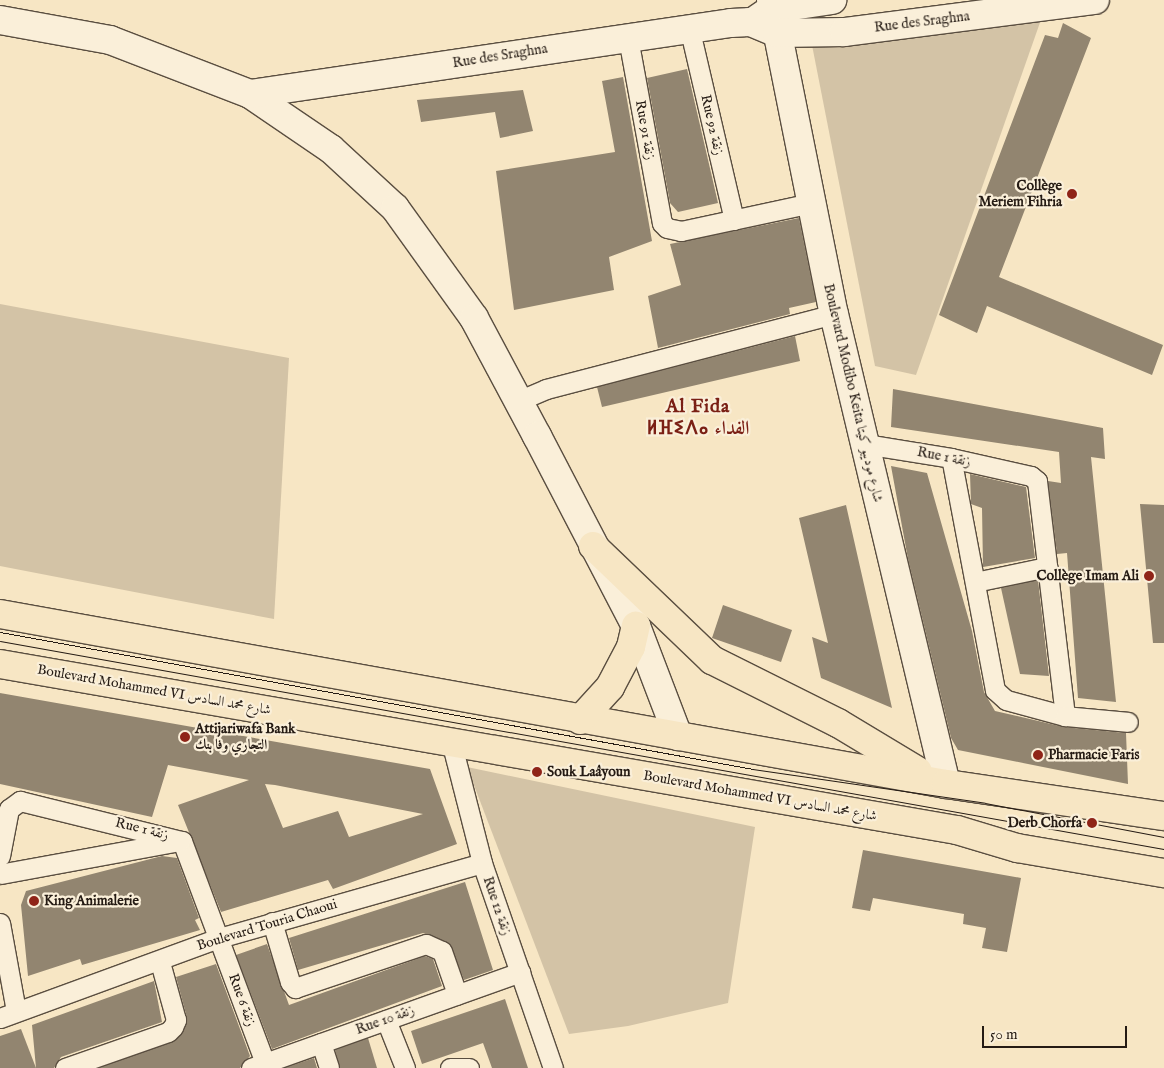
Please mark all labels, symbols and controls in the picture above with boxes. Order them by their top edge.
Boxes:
street label: Rue des Sraghna [873,8,971,36]
street label: Rue des Sraghna [451,40,549,72]
street label: Rue 92 زنقة [697,93,727,157]
street label: Rue 91 زنقة [631,99,659,161]
place label: Collège Meriem Fihria [978,178,1062,210]
marker: Collège Meriem Fihria [1066,188,1078,200]
street label: Boulevard Modibo Keita شارع موديبو كيتا [820,282,886,504]
district label: Al Fida ⵍⴼⵉⴷⴰ الفداء [650,397,746,441]
street label: Rue 1 زنقة [916,444,972,470]
place label: Collège Imam Ali [1037,568,1139,584]
marker: Collège Imam Ali [1143,570,1155,582]
street label: Boulevard Mohammed VI شارع محمد السادس [36,661,272,719]
place label: Attijariwafa Bank التجاري وفا بنك [195,721,296,754]
marker: Attijariwafa Bank التجاري وفا بنك [179,731,191,743]
place label: Pharmacie Faris [1048,747,1139,763]
marker: Pharmacie Faris [1032,749,1044,761]
place label: Souk Laâyoun [547,764,630,780]
marker: Souk Laâyoun [531,766,543,778]
street label: Boulevard Mohammed VI شارع محمد السادس [642,767,878,825]
street label: Rue 1 زنقة [114,814,170,844]
place label: Derb Chorfa [1007,815,1082,831]
marker: Derb Chorfa [1086,817,1098,829]
street label: Rue 12 زنقة [479,874,515,938]
place label: King Animalerie [44,893,139,909]
marker: King Animalerie [28,895,40,907]
street label: Boulevard Touria Chaoui [195,896,339,954]
street label: Rue 6 زنقة [225,971,259,1029]
street label: Rue 10 زنقة [353,1002,417,1038]
scale bar [984,1016,1129,1048]
text: 50 m [990,1025,1018,1044]

